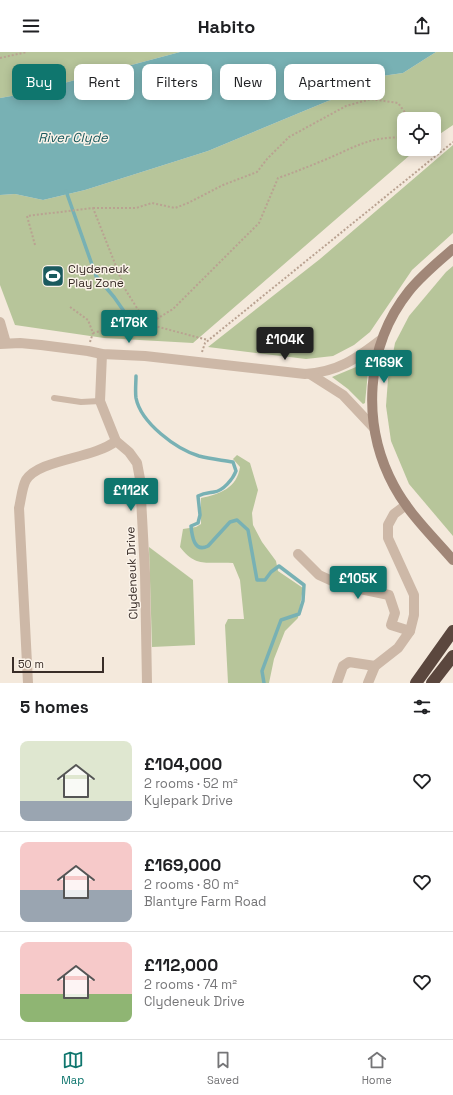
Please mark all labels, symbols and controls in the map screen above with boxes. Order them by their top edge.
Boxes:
icon: menu [20,15,42,37]
text: Habito [198,15,255,38]
icon: share [411,15,433,37]
chip: Buy [12,64,66,100]
chip: Rent [74,64,134,100]
chip: Filters [142,64,212,100]
chip: New [220,64,276,100]
chip: Apartment [284,64,385,100]
map controls [397,112,441,156]
button: locate [397,112,441,156]
water label: River Clyde [38,129,109,146]
place label: Clydeneuk Play Zone [68,261,130,291]
sports icon: Clydeneuk Play Zone [40,263,66,289]
pin: £176K [101,310,157,344]
text: £176K [110,314,148,331]
pin: £104K [257,327,313,361]
text: £104K [265,331,305,348]
pin: £169K [356,350,412,384]
text: £169K [365,354,403,371]
pin: £112K [103,478,159,512]
text: £112K [113,482,149,499]
street label: Clydeneuk Drive [122,526,142,620]
pin: £105K [330,566,386,600]
text: £105K [339,570,377,587]
scale bar [12,655,104,674]
text: 50 m [18,657,44,671]
text: 5 homes [20,696,89,718]
icon: filters [411,696,433,718]
text: £104,000 [144,753,222,775]
icon: home [52,757,100,805]
icon: heart [411,770,433,792]
text: 2 rooms · 52 m² [144,775,238,792]
text: Kylepark Drive [144,792,233,809]
text: £169,000 [144,854,221,876]
icon: home [52,858,100,906]
icon: heart [411,871,433,893]
text: 2 rooms · 80 m² [144,876,239,893]
text: Blantyre Farm Road [144,893,266,910]
text: £112,000 [144,954,218,976]
icon: home [52,958,100,1006]
icon: heart [411,971,433,993]
text: 2 rooms · 74 m² [144,976,237,993]
text: Clydeneuk Drive [144,993,245,1010]
tab: Map [61,1049,84,1087]
tab: Saved [207,1049,239,1087]
tab: Home [362,1049,392,1087]

